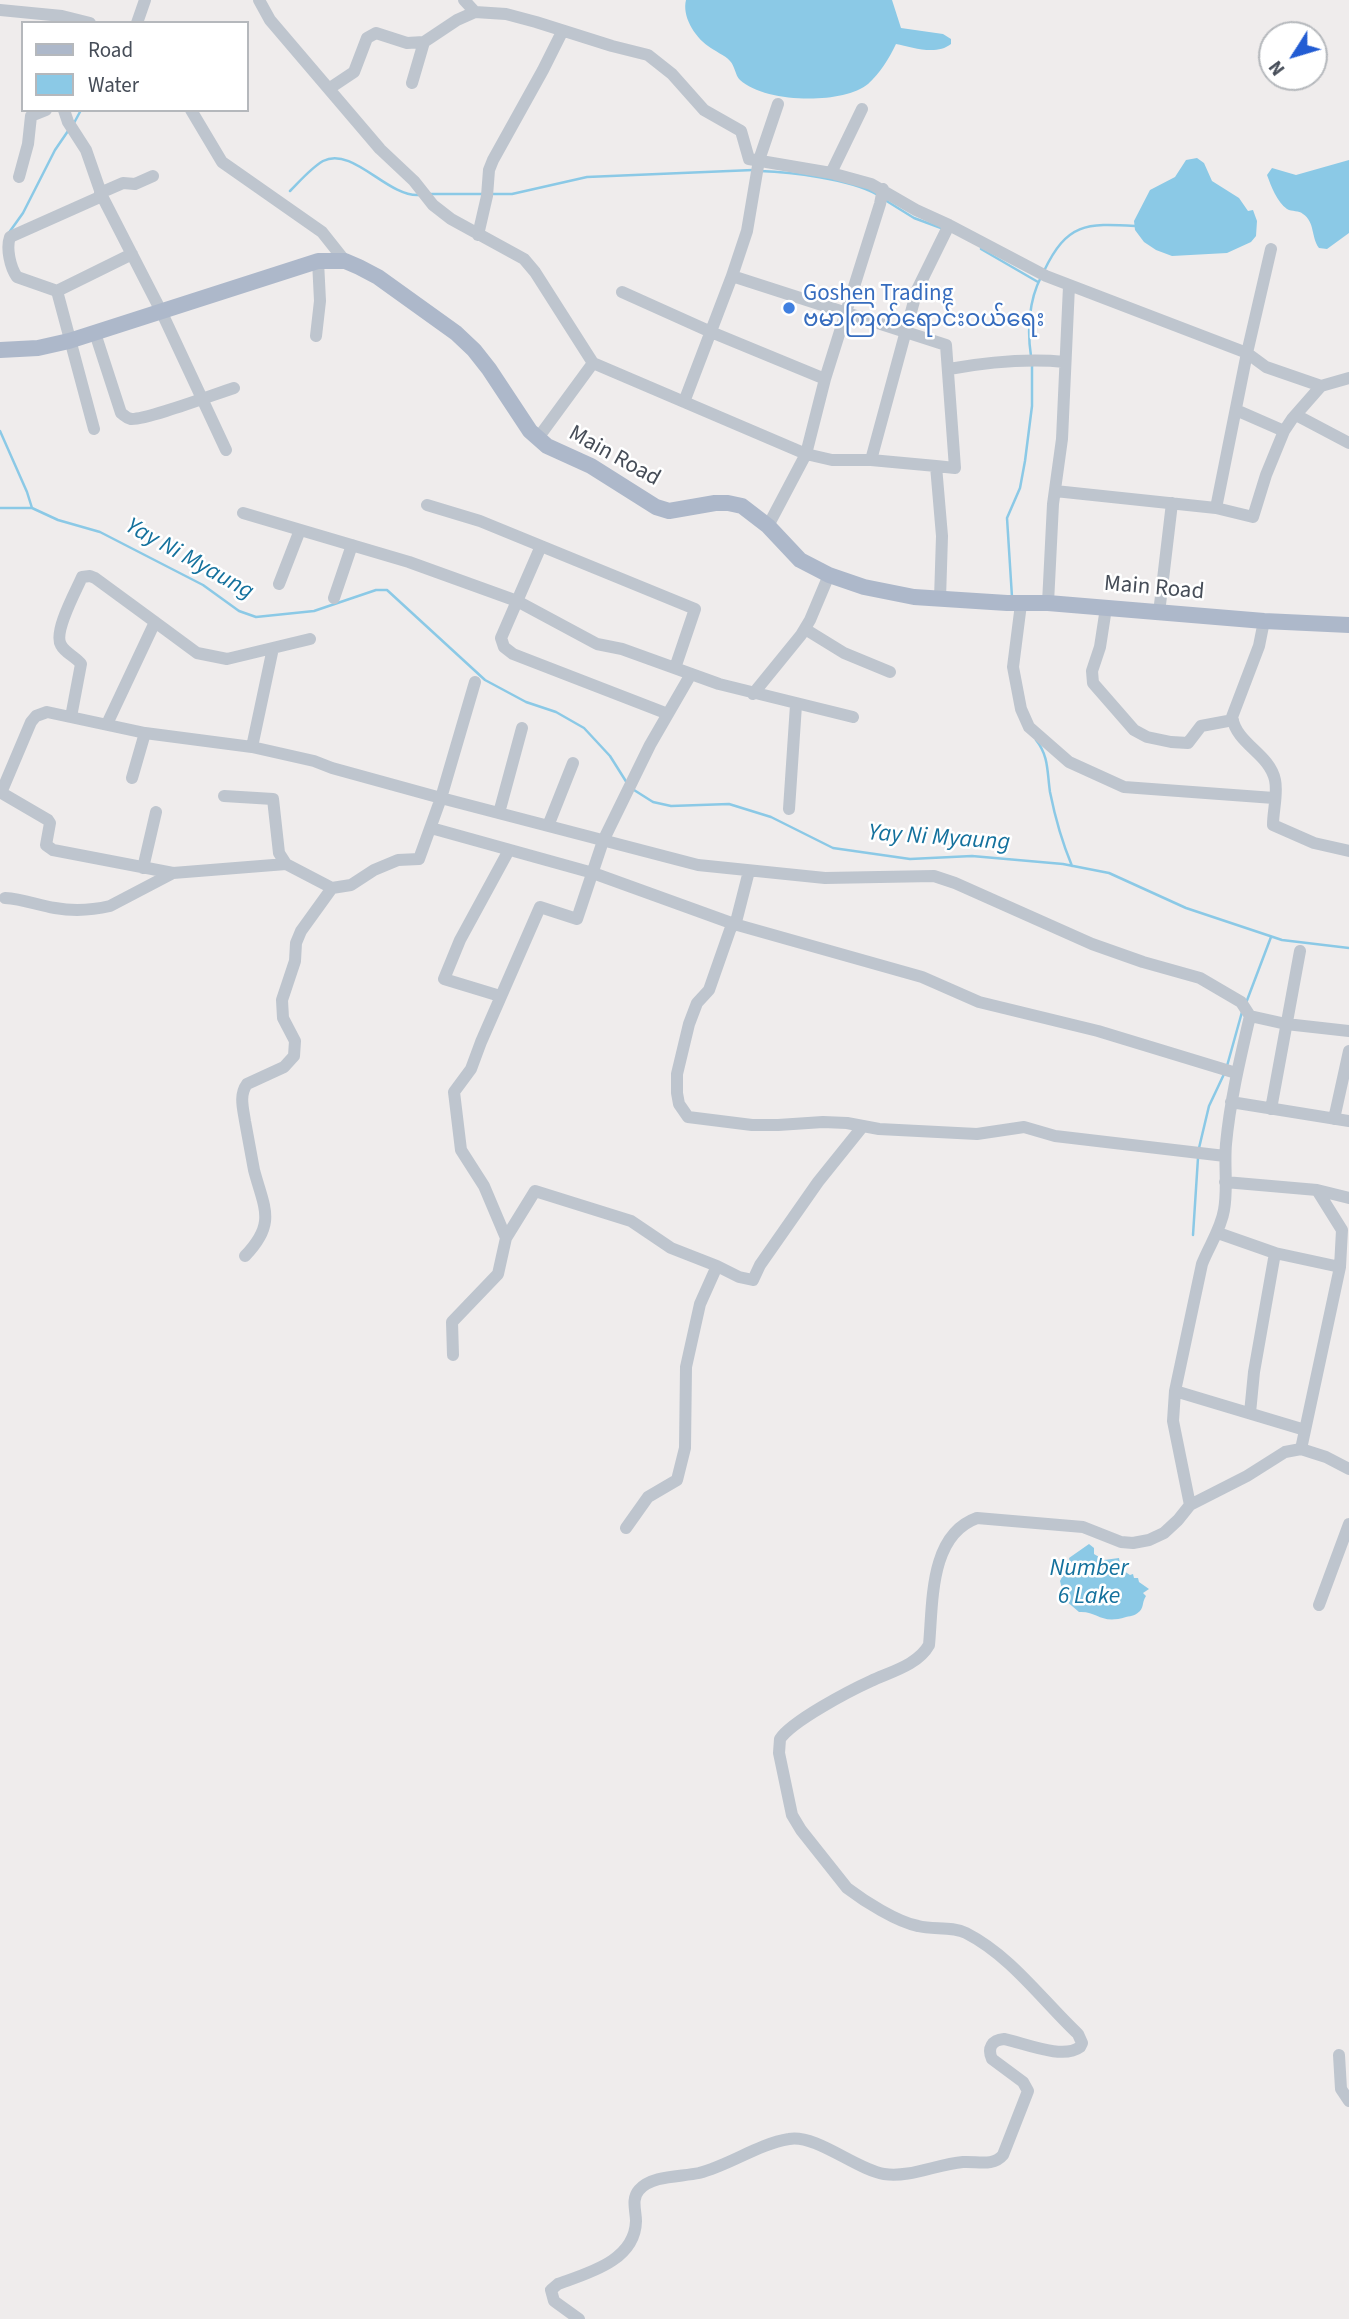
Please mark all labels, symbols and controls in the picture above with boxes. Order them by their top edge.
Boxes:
legend [21,21,248,112]
north arrow [1258,21,1328,91]
text: Road [88,35,133,65]
text: N [1263,55,1292,81]
text: Water [88,70,139,100]
place label: Goshen Trading ဗမာကြက်ရောင်းဝယ်ရေး [803,281,1044,335]
marker: Goshen Trading ဗမာကြက်ရောင်းဝယ်ရေး [781,300,797,316]
street label: Main Road [563,421,665,493]
water label: Yay Ni Myaung [120,513,258,607]
street label: Main Road [1103,571,1205,607]
water label: Yay Ni Myaung [867,820,1011,858]
water label: Number 6 Lake [1049,1556,1129,1612]

